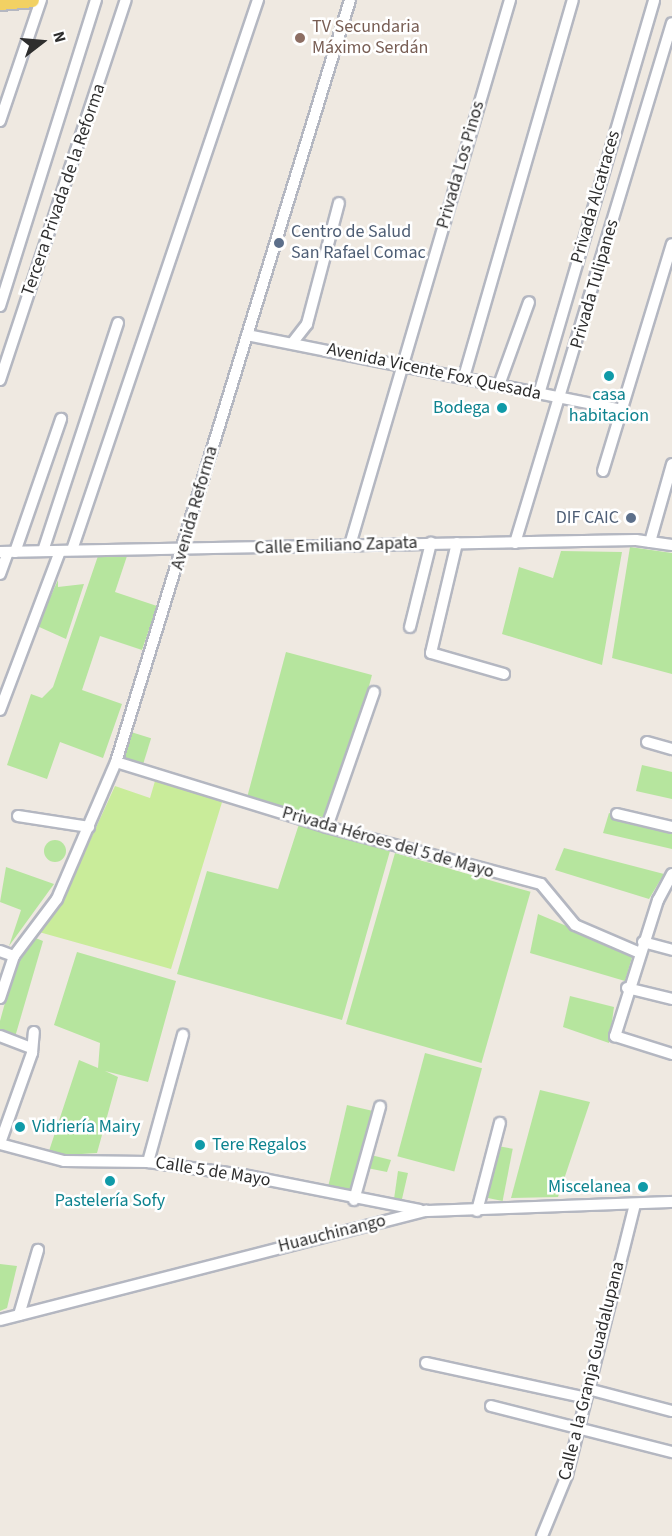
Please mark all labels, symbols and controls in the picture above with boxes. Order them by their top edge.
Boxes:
north arrow [12,12,72,72]
place label: TV Secundaria Máximo Serdán [312,17,428,60]
text: N [47,29,71,45]
marker: TV Secundaria Máximo Serdán [293,31,307,45]
street label: Tercera Privada de la Reforma [17,81,111,299]
street label: Privada Los Pinos [432,99,490,231]
street label: Privada Alcatraces [567,128,625,266]
street label: Privada Tulipanes [566,217,624,351]
place label: Centro de Salud San Rafael Comac [291,222,426,264]
marker: Centro de Salud San Rafael Comac [272,236,286,250]
street label: Avenida Vicente Fox Quesada [325,339,543,405]
marker: casa habitacion [602,369,616,383]
place label: casa habitacion [569,385,649,428]
place label: Bodega [433,397,490,419]
marker: Bodega [495,401,509,415]
street label: Avenida Reforma [167,444,223,572]
place label: DIF CAIC [556,507,619,529]
marker: DIF CAIC [624,511,638,525]
street label: Calle Emiliano Zapata [254,532,418,560]
street label: Privada Héroes del 5 de Mayo [279,802,497,884]
place label: Vidriería Mairy [32,1116,140,1138]
marker: Vidriería Mairy [13,1120,27,1134]
place label: Tere Regalos [212,1134,306,1156]
marker: Tere Regalos [193,1138,207,1152]
street label: Calle 5 de Mayo [154,1152,272,1192]
marker: Pastelería Sofy [103,1174,117,1188]
place label: Miscelanea [548,1176,631,1198]
marker: Miscelanea [636,1180,650,1194]
place label: Pastelería Sofy [55,1190,165,1212]
street label: Huauchinango [276,1210,388,1258]
street label: Calle a la Granja Guadalupana [554,1259,630,1483]

